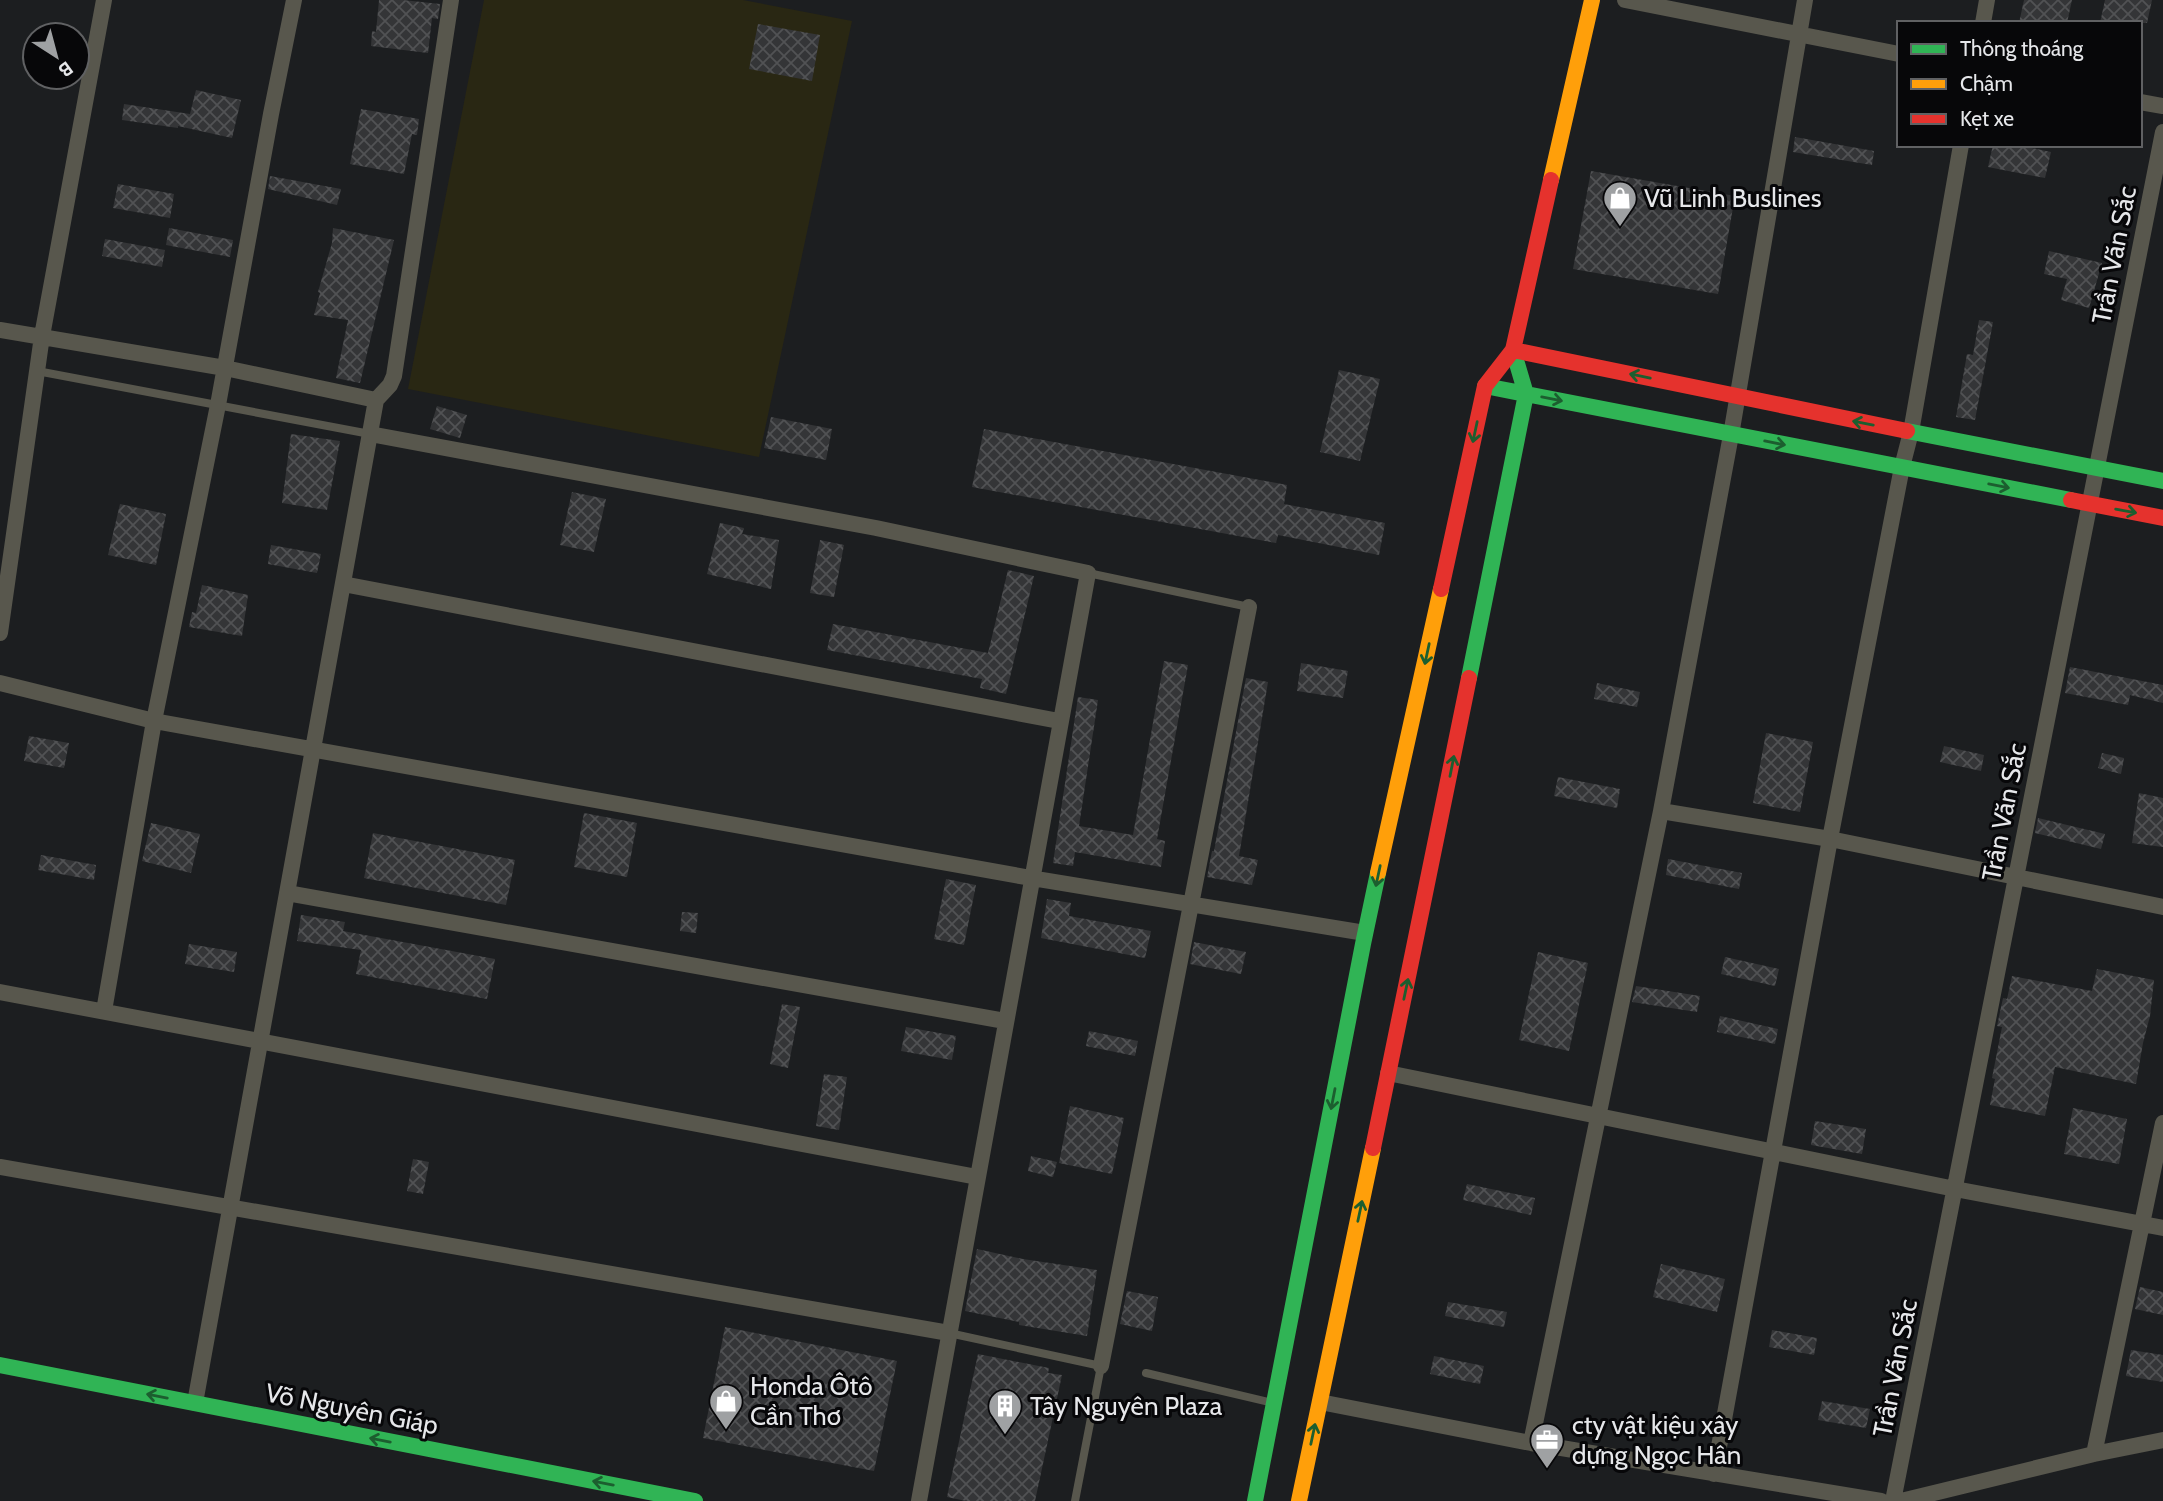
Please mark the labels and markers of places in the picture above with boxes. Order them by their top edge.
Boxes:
shop icon: Vũ Linh Buslines [1601,179,1639,228]
place label: Vũ Linh Buslines [1644,182,1822,214]
place label: Honda Ôtô Cần Thơ [750,1370,873,1432]
shop icon: Honda Ôtô Cần Thơ [707,1382,745,1431]
building icon: Tây Nguyên Plaza [986,1387,1024,1436]
place label: Tây Nguyên Plaza [1030,1390,1223,1422]
place label: cty vật kiệu xây dựng Ngọc Hân [1572,1409,1741,1471]
office icon: cty vật kiệu xây dựng Ngọc Hân [1528,1421,1566,1470]

